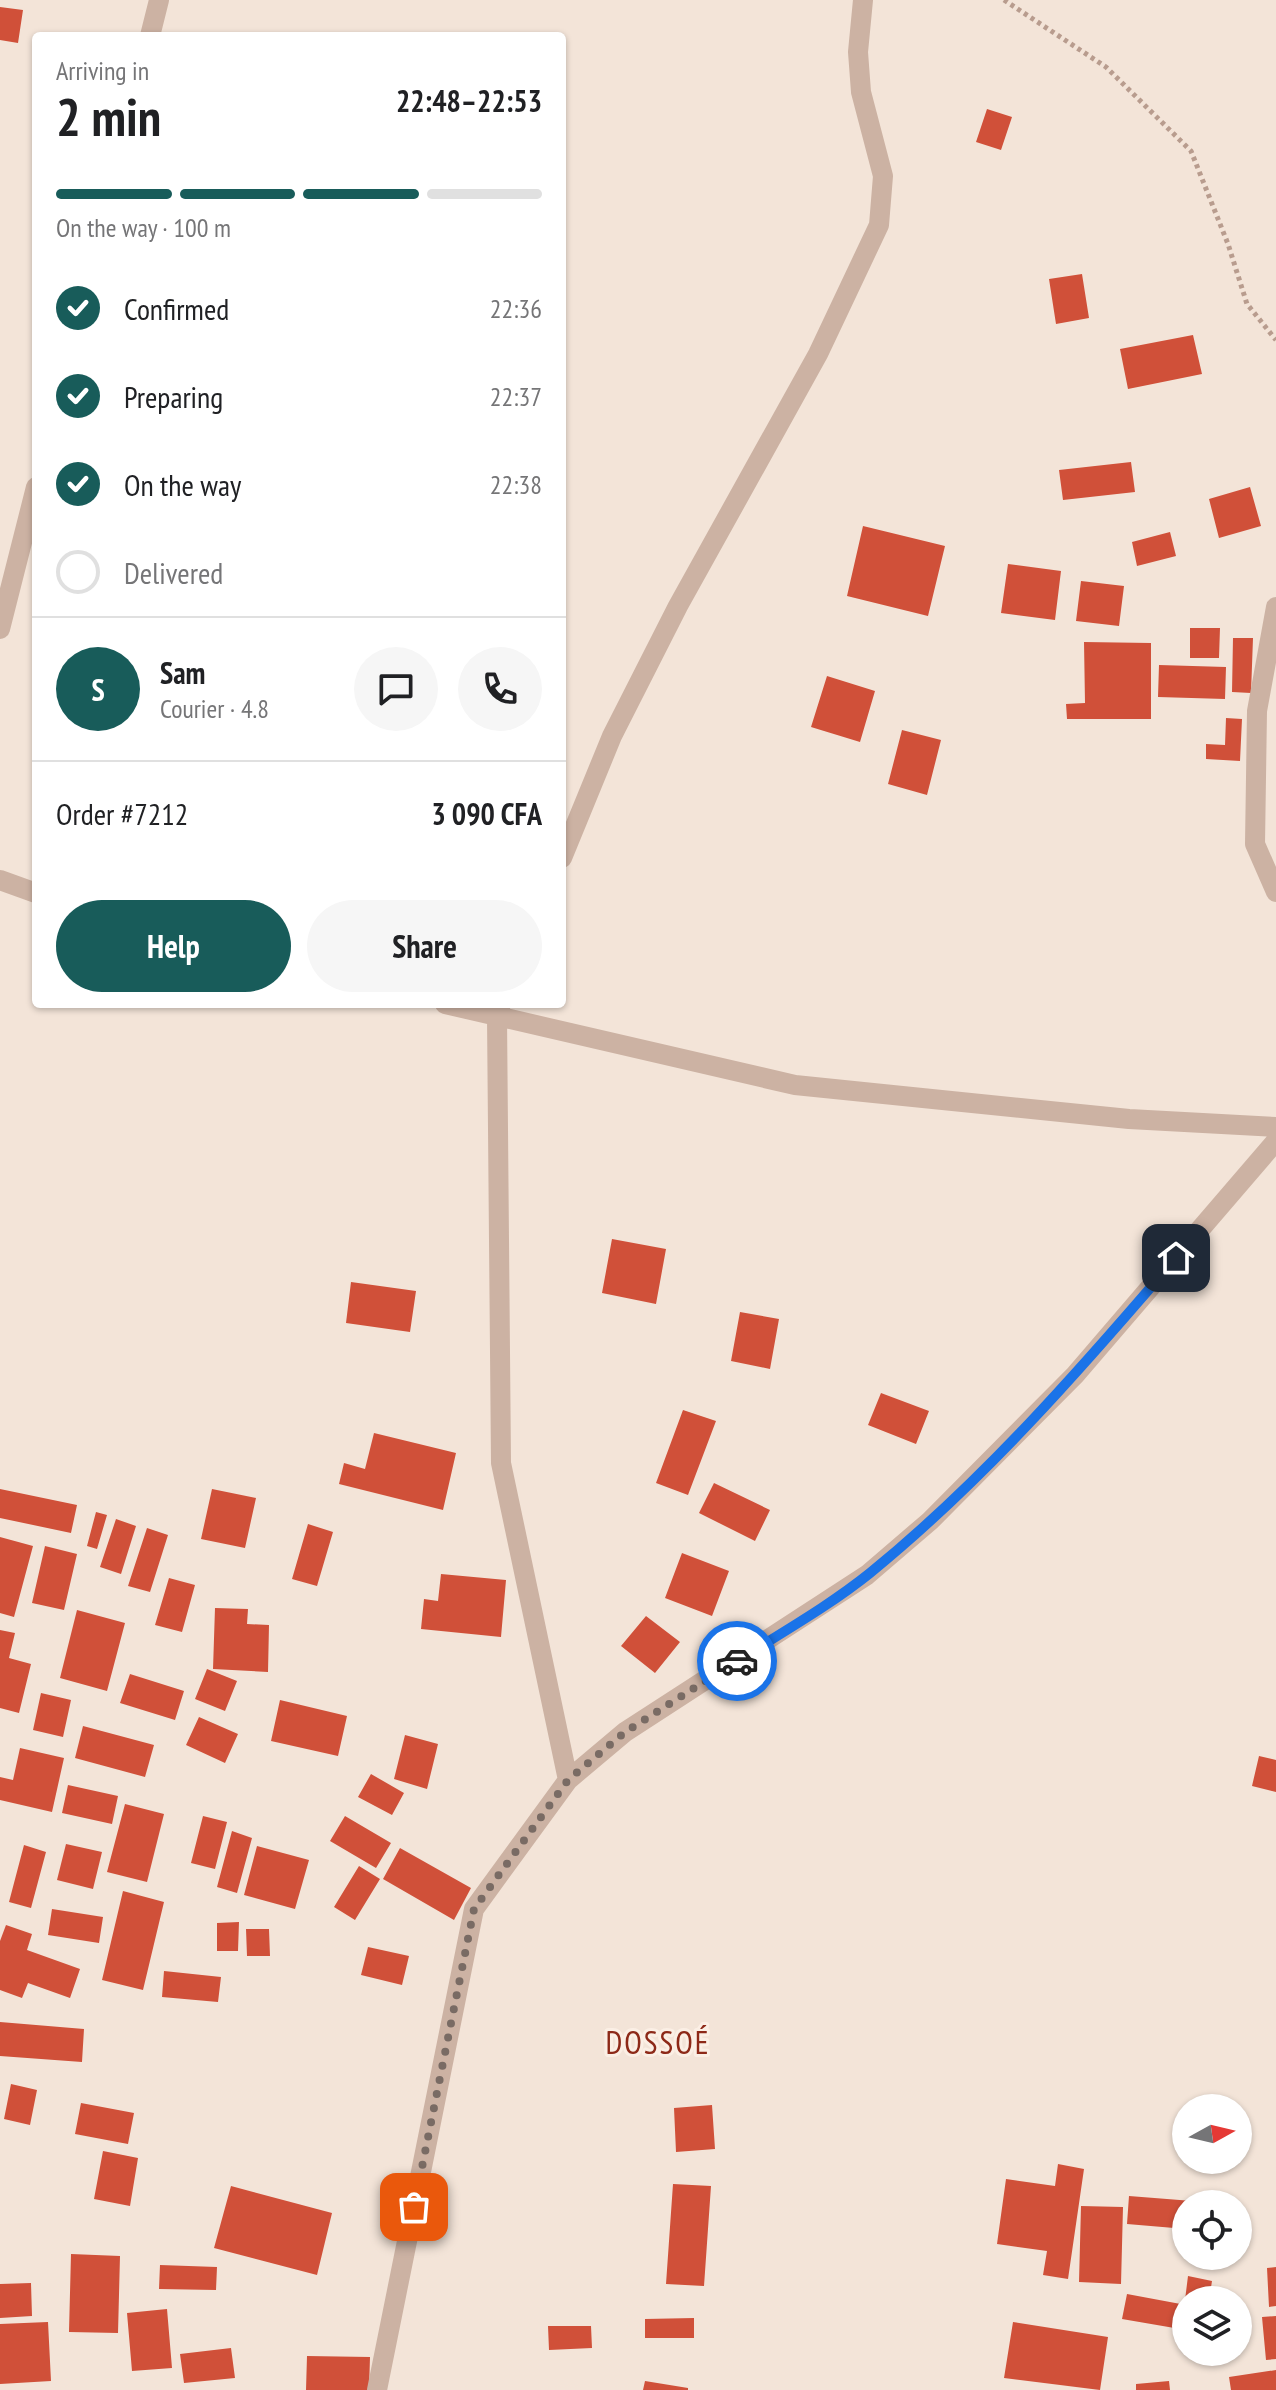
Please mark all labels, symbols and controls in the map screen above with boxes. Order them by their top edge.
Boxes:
text: Arriving in [56,54,149,87]
text: 22:48–22:53 [396,81,542,120]
text: 2 min [56,83,161,150]
text: On the way · 100 m [56,211,231,244]
icon: check [56,286,100,330]
text: Confirmed [124,289,229,328]
text: 22:36 [490,292,542,325]
icon: check [56,374,100,418]
text: Preparing [124,377,223,416]
text: 22:37 [490,380,542,413]
icon: check [56,462,100,506]
text: On the way [124,465,241,504]
text: 22:38 [490,468,542,501]
text: Delivered [124,553,223,592]
button: chat [354,647,438,731]
button: phone [458,647,542,731]
text: Sam [160,653,205,692]
text: S [91,670,105,709]
text: Courier · 4.8 [160,692,269,725]
text: Order #7212 [56,794,188,833]
text: 3 090 CFA [431,794,542,833]
button: Help [56,900,291,992]
button: Share [307,900,542,992]
pin [1142,1224,1210,1292]
icon: home [1154,1236,1198,1280]
courier [697,1621,777,1701]
icon: car [715,1639,759,1683]
district label: DOSSOÉ [605,2021,711,2063]
north arrow [1172,2094,1252,2174]
map controls [1172,2094,1252,2366]
pin [380,2173,448,2241]
icon: bag [392,2185,436,2229]
button: locate [1172,2190,1252,2270]
button: layers [1172,2286,1252,2366]

